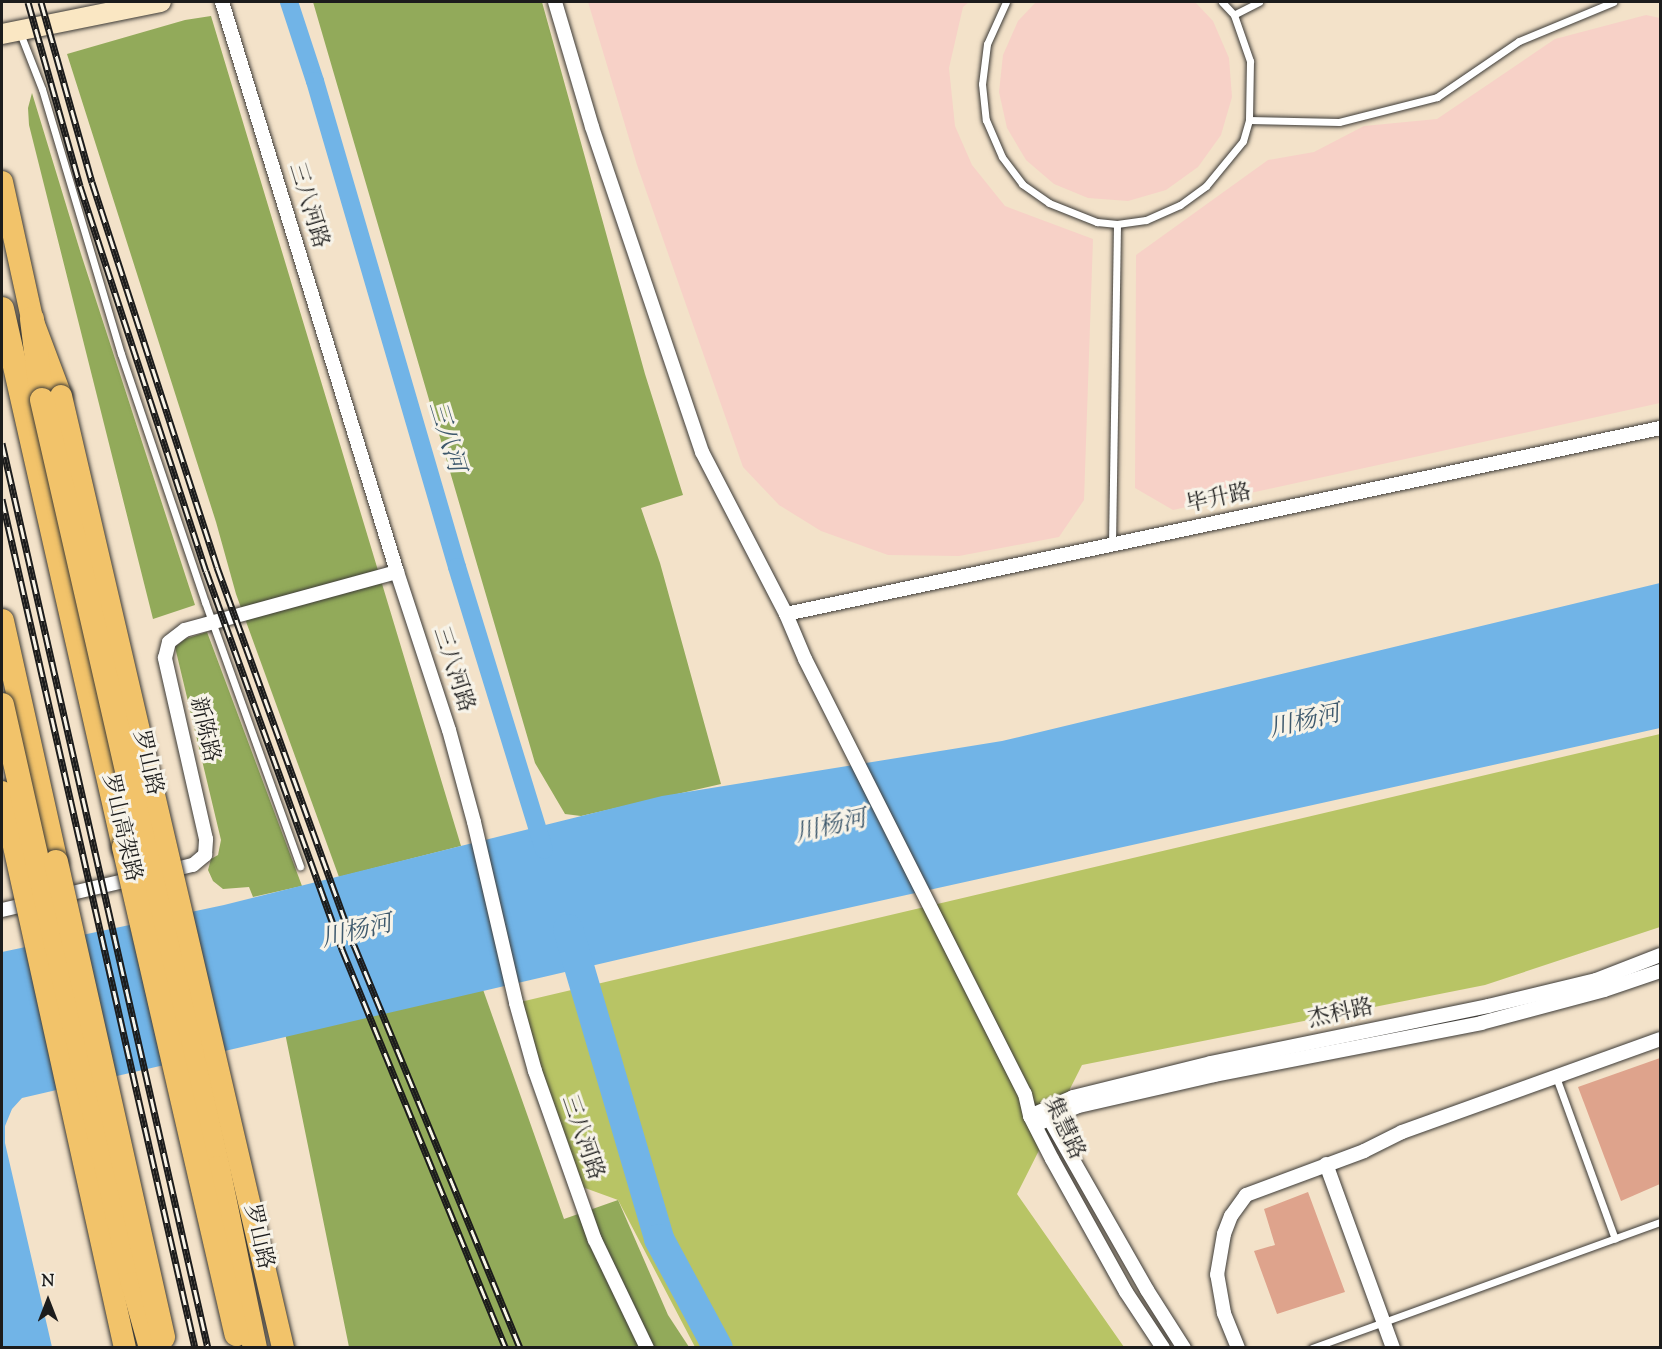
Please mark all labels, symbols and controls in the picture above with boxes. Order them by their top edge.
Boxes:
street label: 三八河路 [282,160,332,252]
water label: 三八河 [421,398,469,476]
street label: 毕升路 [1184,480,1254,520]
street label: 三八河路 [426,624,478,716]
street label: 新陈路 [183,695,223,765]
water label: 川杨河 [1267,701,1343,745]
street label: 罗山路 [126,728,166,798]
street label: 罗山高架路 [95,771,145,885]
water label: 川杨河 [793,806,869,850]
water label: 川杨河 [319,911,395,955]
street label: 杰科路 [1306,995,1376,1035]
street label: 三八河路 [554,1092,608,1184]
street label: 集慧路 [1037,1094,1089,1164]
street label: 罗山路 [237,1202,277,1272]
north arrow [18,1271,78,1331]
text: N [42,1271,54,1294]

